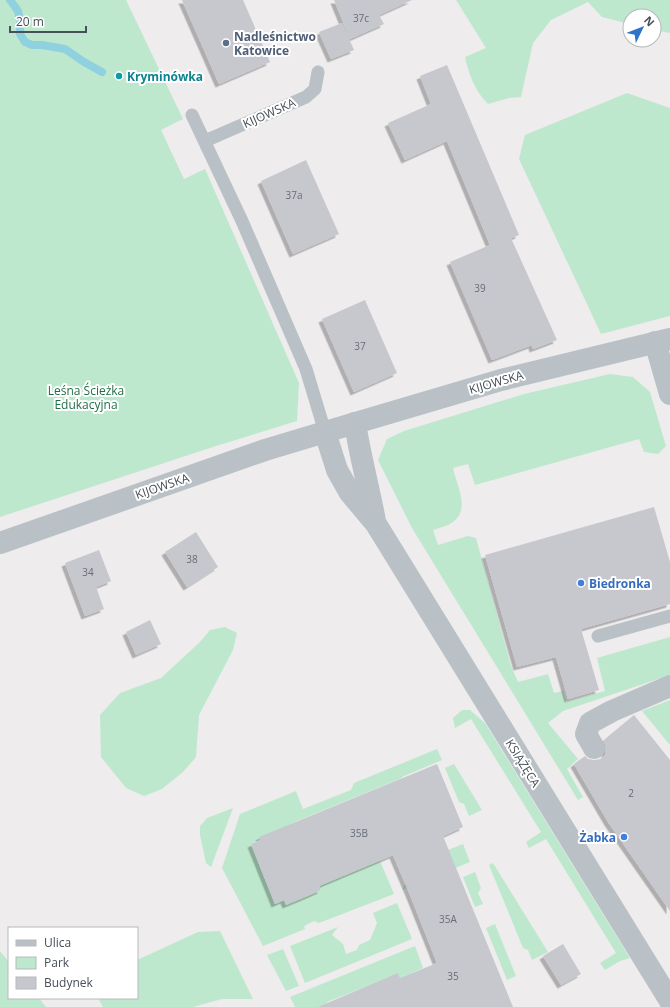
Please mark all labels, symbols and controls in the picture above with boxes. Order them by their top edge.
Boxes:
scale bar [10,8,86,34]
north arrow [622,8,662,48]
house number: 37c [353,11,369,25]
text: N [641,12,658,29]
text: 20 m [16,13,44,30]
place label: Nadleśnictwo Katowice [234,28,316,59]
marker: Nadleśnictwo Katowice [221,38,231,48]
place label: Kryminówka [127,68,203,85]
marker: Kryminówka [114,71,124,81]
street label: KIJOWSKA [240,94,298,132]
house number: 37a [286,188,303,202]
house number: 39 [474,281,486,295]
house number: 37 [354,339,366,353]
street label: KIJOWSKA [467,366,526,398]
park label: Leśna Ścieżka Edukacyjna [48,382,124,413]
street label: KIJOWSKA [133,469,192,503]
house number: 38 [186,552,198,566]
house number: 34 [82,565,94,579]
place label: Biedronka [589,575,651,592]
marker: Biedronka [576,578,586,588]
street label: KSIĄŻĘCA [502,736,545,791]
house number: 2 [628,786,634,800]
house number: 35B [350,826,368,840]
place label: Żabka [580,829,616,846]
marker: Żabka [619,832,629,842]
house number: 35A [439,912,458,926]
legend [8,927,138,999]
text: Ulica [44,934,71,951]
text: Park [44,954,70,971]
house number: 35 [447,969,459,983]
text: Budynek [44,974,94,991]

